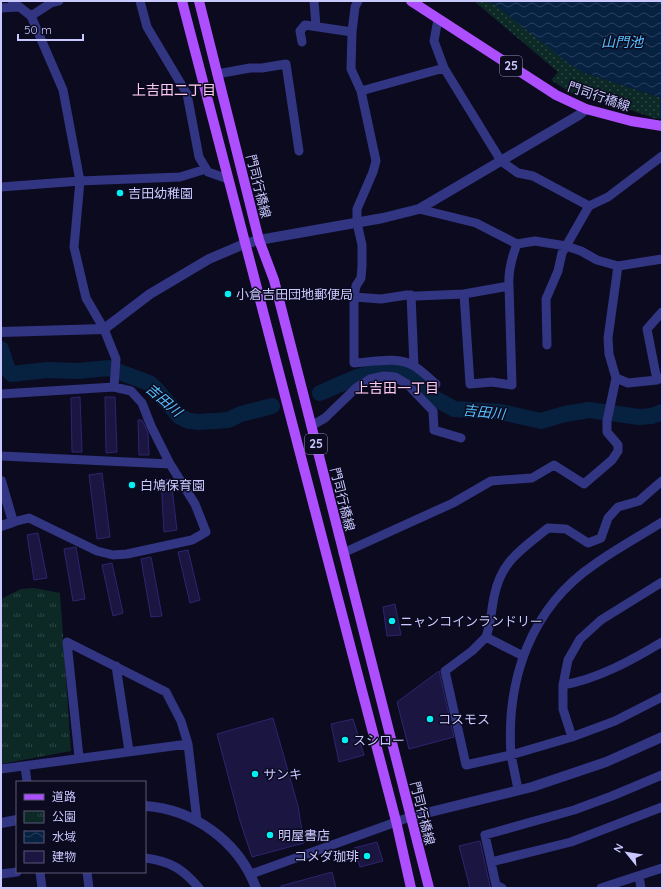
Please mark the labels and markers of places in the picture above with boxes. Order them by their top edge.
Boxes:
place label: 吉田幼稚園 [128,185,193,201]
marker: 吉田幼稚園 [115,188,125,198]
place label: 小倉吉田団地郵便局 [236,286,353,302]
marker: 小倉吉田団地郵便局 [223,289,233,299]
place label: 白鳩保育園 [140,477,205,493]
marker: 白鳩保育園 [127,480,137,490]
place label: ニャンコインランドリー [400,613,543,629]
marker: ニャンコインランドリー [387,616,397,626]
place label: コスモス [438,711,490,727]
marker: コスモス [425,714,435,724]
place label: スシロー [353,732,405,748]
marker: スシロー [340,735,350,745]
place label: サンキ [263,766,302,782]
marker: サンキ [250,769,260,779]
place label: 明屋書店 [278,827,330,843]
marker: 明屋書店 [265,830,275,840]
place label: コメダ珈琲 [294,848,359,864]
marker: コメダ珈琲 [362,851,372,861]

